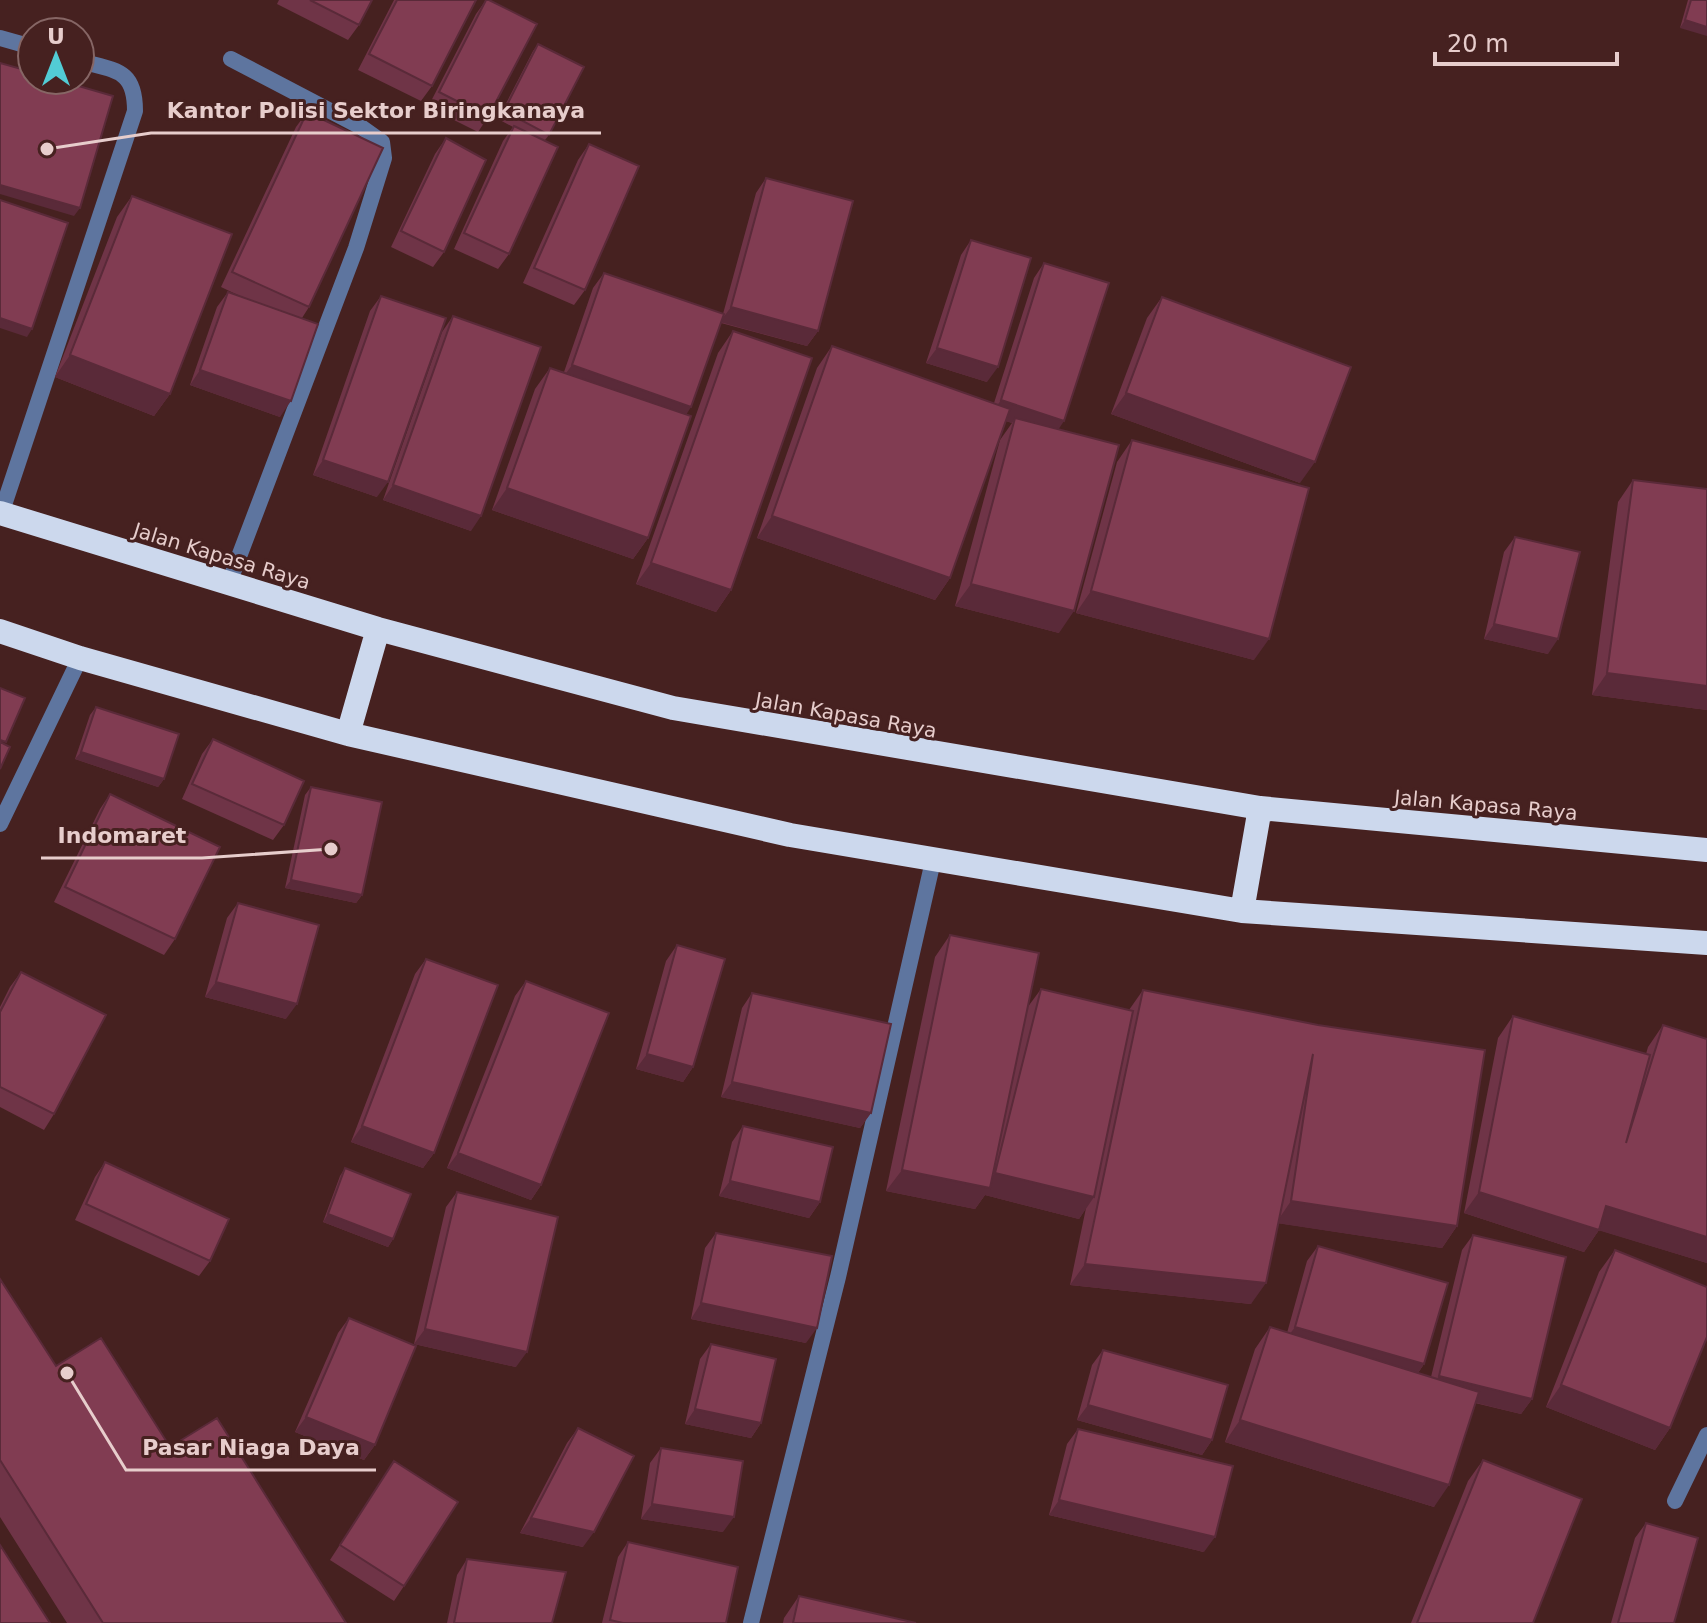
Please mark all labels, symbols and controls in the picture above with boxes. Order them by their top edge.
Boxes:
north arrow [16,16,96,96]
scale bar [1435,16,1617,66]
text: U [47,24,65,49]
text: 20 m [1447,30,1509,58]
callout: Kantor Polisi Sektor Biringkanaya [151,87,601,133]
text: Kantor Polisi Sektor Biringkanaya [167,98,585,123]
street label: Jalan Kapasa Raya [129,517,313,594]
street label: Jalan Kapasa Raya [751,687,939,743]
street label: Jalan Kapasa Raya [1391,785,1579,825]
callout: Indomaret [41,812,202,858]
text: Indomaret [58,823,187,848]
callout: Pasar Niaga Daya [126,1424,376,1470]
text: Pasar Niaga Daya [142,1435,360,1460]

